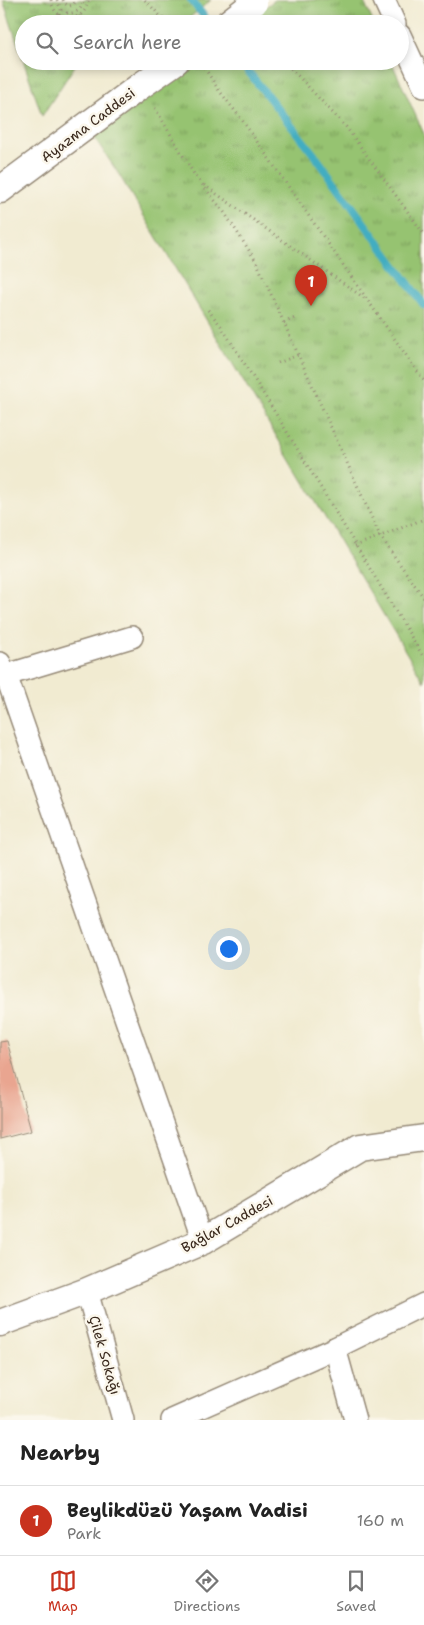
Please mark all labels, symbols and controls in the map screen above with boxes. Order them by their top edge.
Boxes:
search box [15,15,409,70]
icon: search [33,29,61,57]
text: Search here [73,30,182,55]
street label: Ayazma Caddesi [37,84,139,166]
pin: 1 [295,265,327,306]
your location [216,936,242,962]
street label: Bağlar Caddesi [178,1191,276,1257]
street label: Çilek Sokağı [85,1313,125,1397]
text: Nearby [20,1439,100,1467]
text: Beylikdüzü Yaşam Vadisi [67,1498,308,1523]
text: 1 [32,1510,40,1531]
text: 160 m [357,1510,404,1531]
text: Park [67,1523,101,1544]
tab: Map [48,1567,78,1615]
tab: Directions [174,1567,240,1615]
tab: Saved [336,1567,376,1615]

